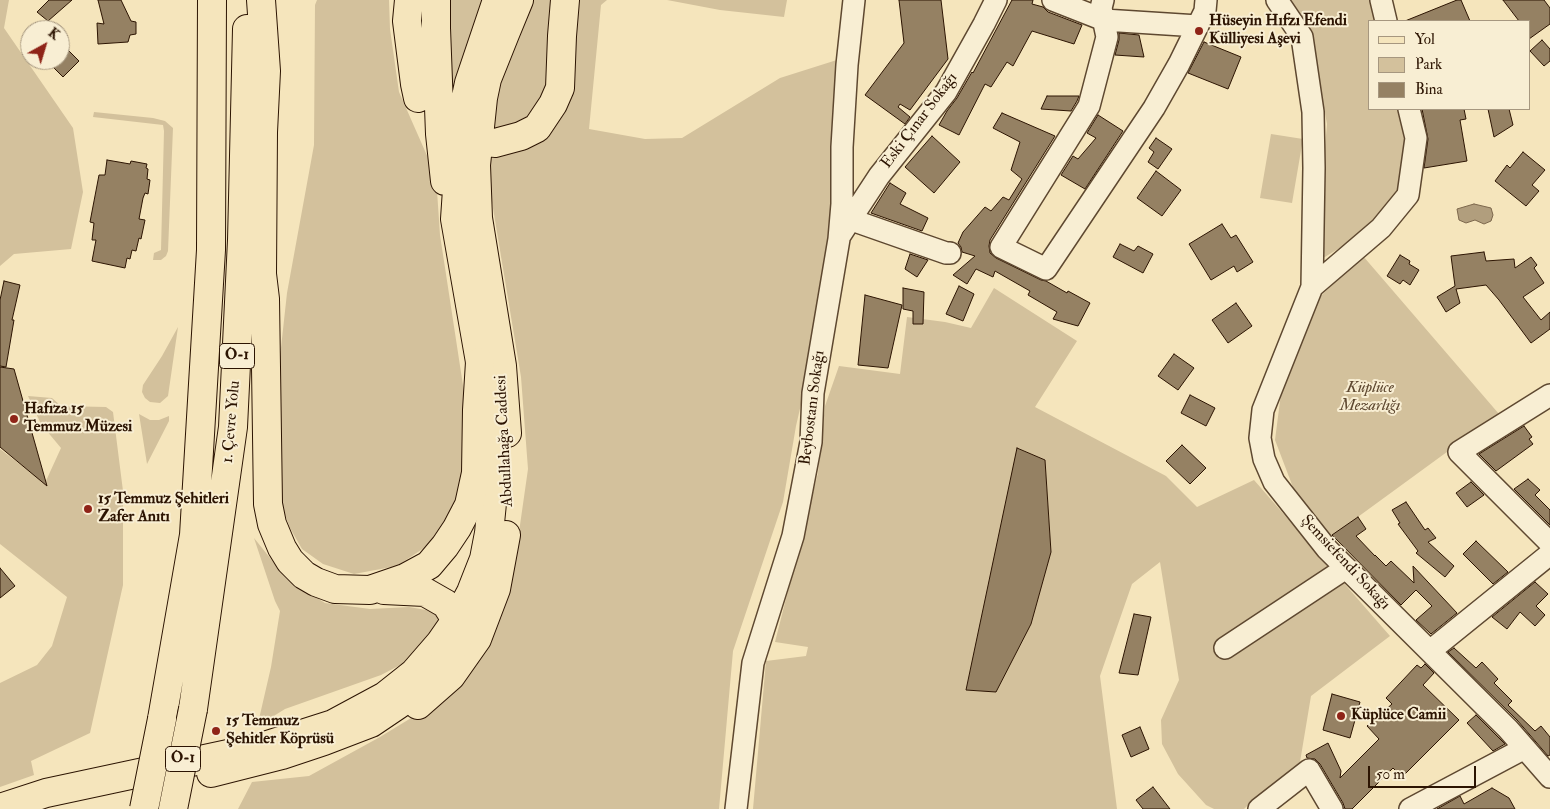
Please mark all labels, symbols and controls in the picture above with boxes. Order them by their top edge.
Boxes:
place label: Hüseyin Hıfzı Efendi Külliyesi Aşevi [1209,12,1347,50]
north arrow [20,20,70,70]
legend [1368,20,1530,110]
text: K [45,24,63,43]
marker: Hüseyin Hıfzı Efendi Külliyesi Aşevi [1193,25,1205,37]
text: Yol [1415,30,1435,49]
text: Park [1415,55,1442,74]
street label: Eski Çınar Sokağı [878,69,962,173]
text: Bina [1415,80,1443,99]
road number: O-1 [220,344,254,368]
street label: Beybostanı Sokağı [796,349,830,467]
street label: Abdullahağa Caddesi [492,375,518,507]
park label: Küplüce Mezarlığı [1340,379,1400,417]
street label: 1. Çevre Yolu [219,380,245,464]
place label: Hafıza 15 Temmuz Müzesi [24,400,132,438]
marker: Hafıza 15 Temmuz Müzesi [8,413,20,425]
place label: 15 Temmuz Şehitleri Zafer Anıtı [98,490,229,528]
marker: 15 Temmuz Şehitleri Zafer Anıtı [82,503,94,515]
street label: Şemsiefendi Sokağı [1296,512,1394,614]
place label: Küplüce Camii [1351,706,1446,726]
marker: Küplüce Camii [1335,710,1347,722]
place label: 15 Temmuz Şehitler Köprüsü [226,712,334,750]
marker: 15 Temmuz Şehitler Köprüsü [210,725,222,737]
road number: O-1 [166,746,200,772]
scale bar [1370,756,1478,788]
text: 50 m [1376,765,1405,784]

